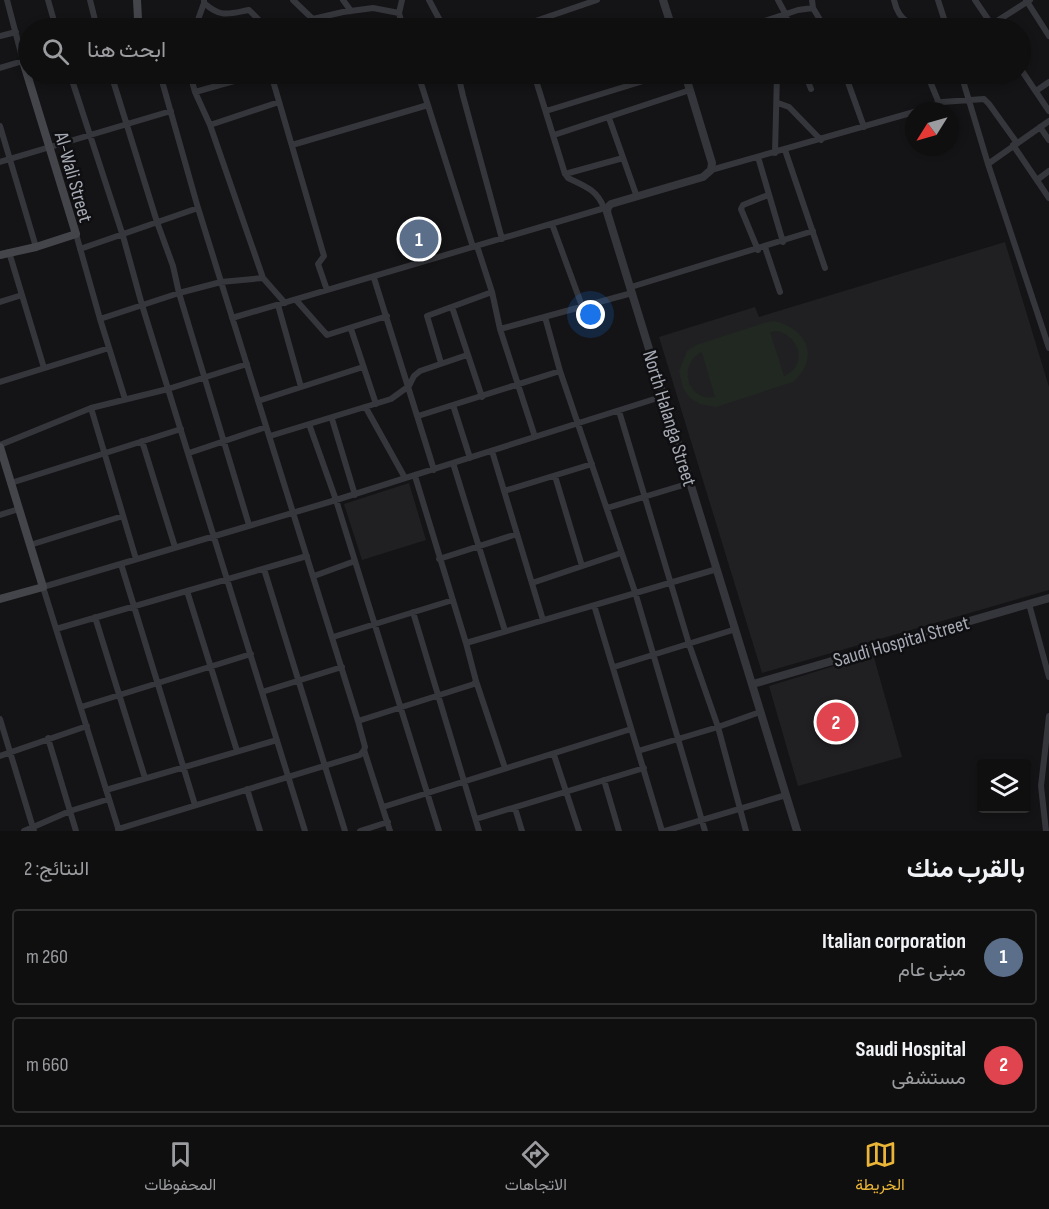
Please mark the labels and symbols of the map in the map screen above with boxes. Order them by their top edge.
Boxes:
north arrow [905,102,959,156]
street label: Al-Wali Street [48,128,97,225]
pin: 1 [400,216,438,262]
your location [576,300,605,329]
street label: North Halanga Street [637,347,701,489]
street label: Saudi Hospital Street [831,611,972,673]
pin: 2 [816,700,856,744]

